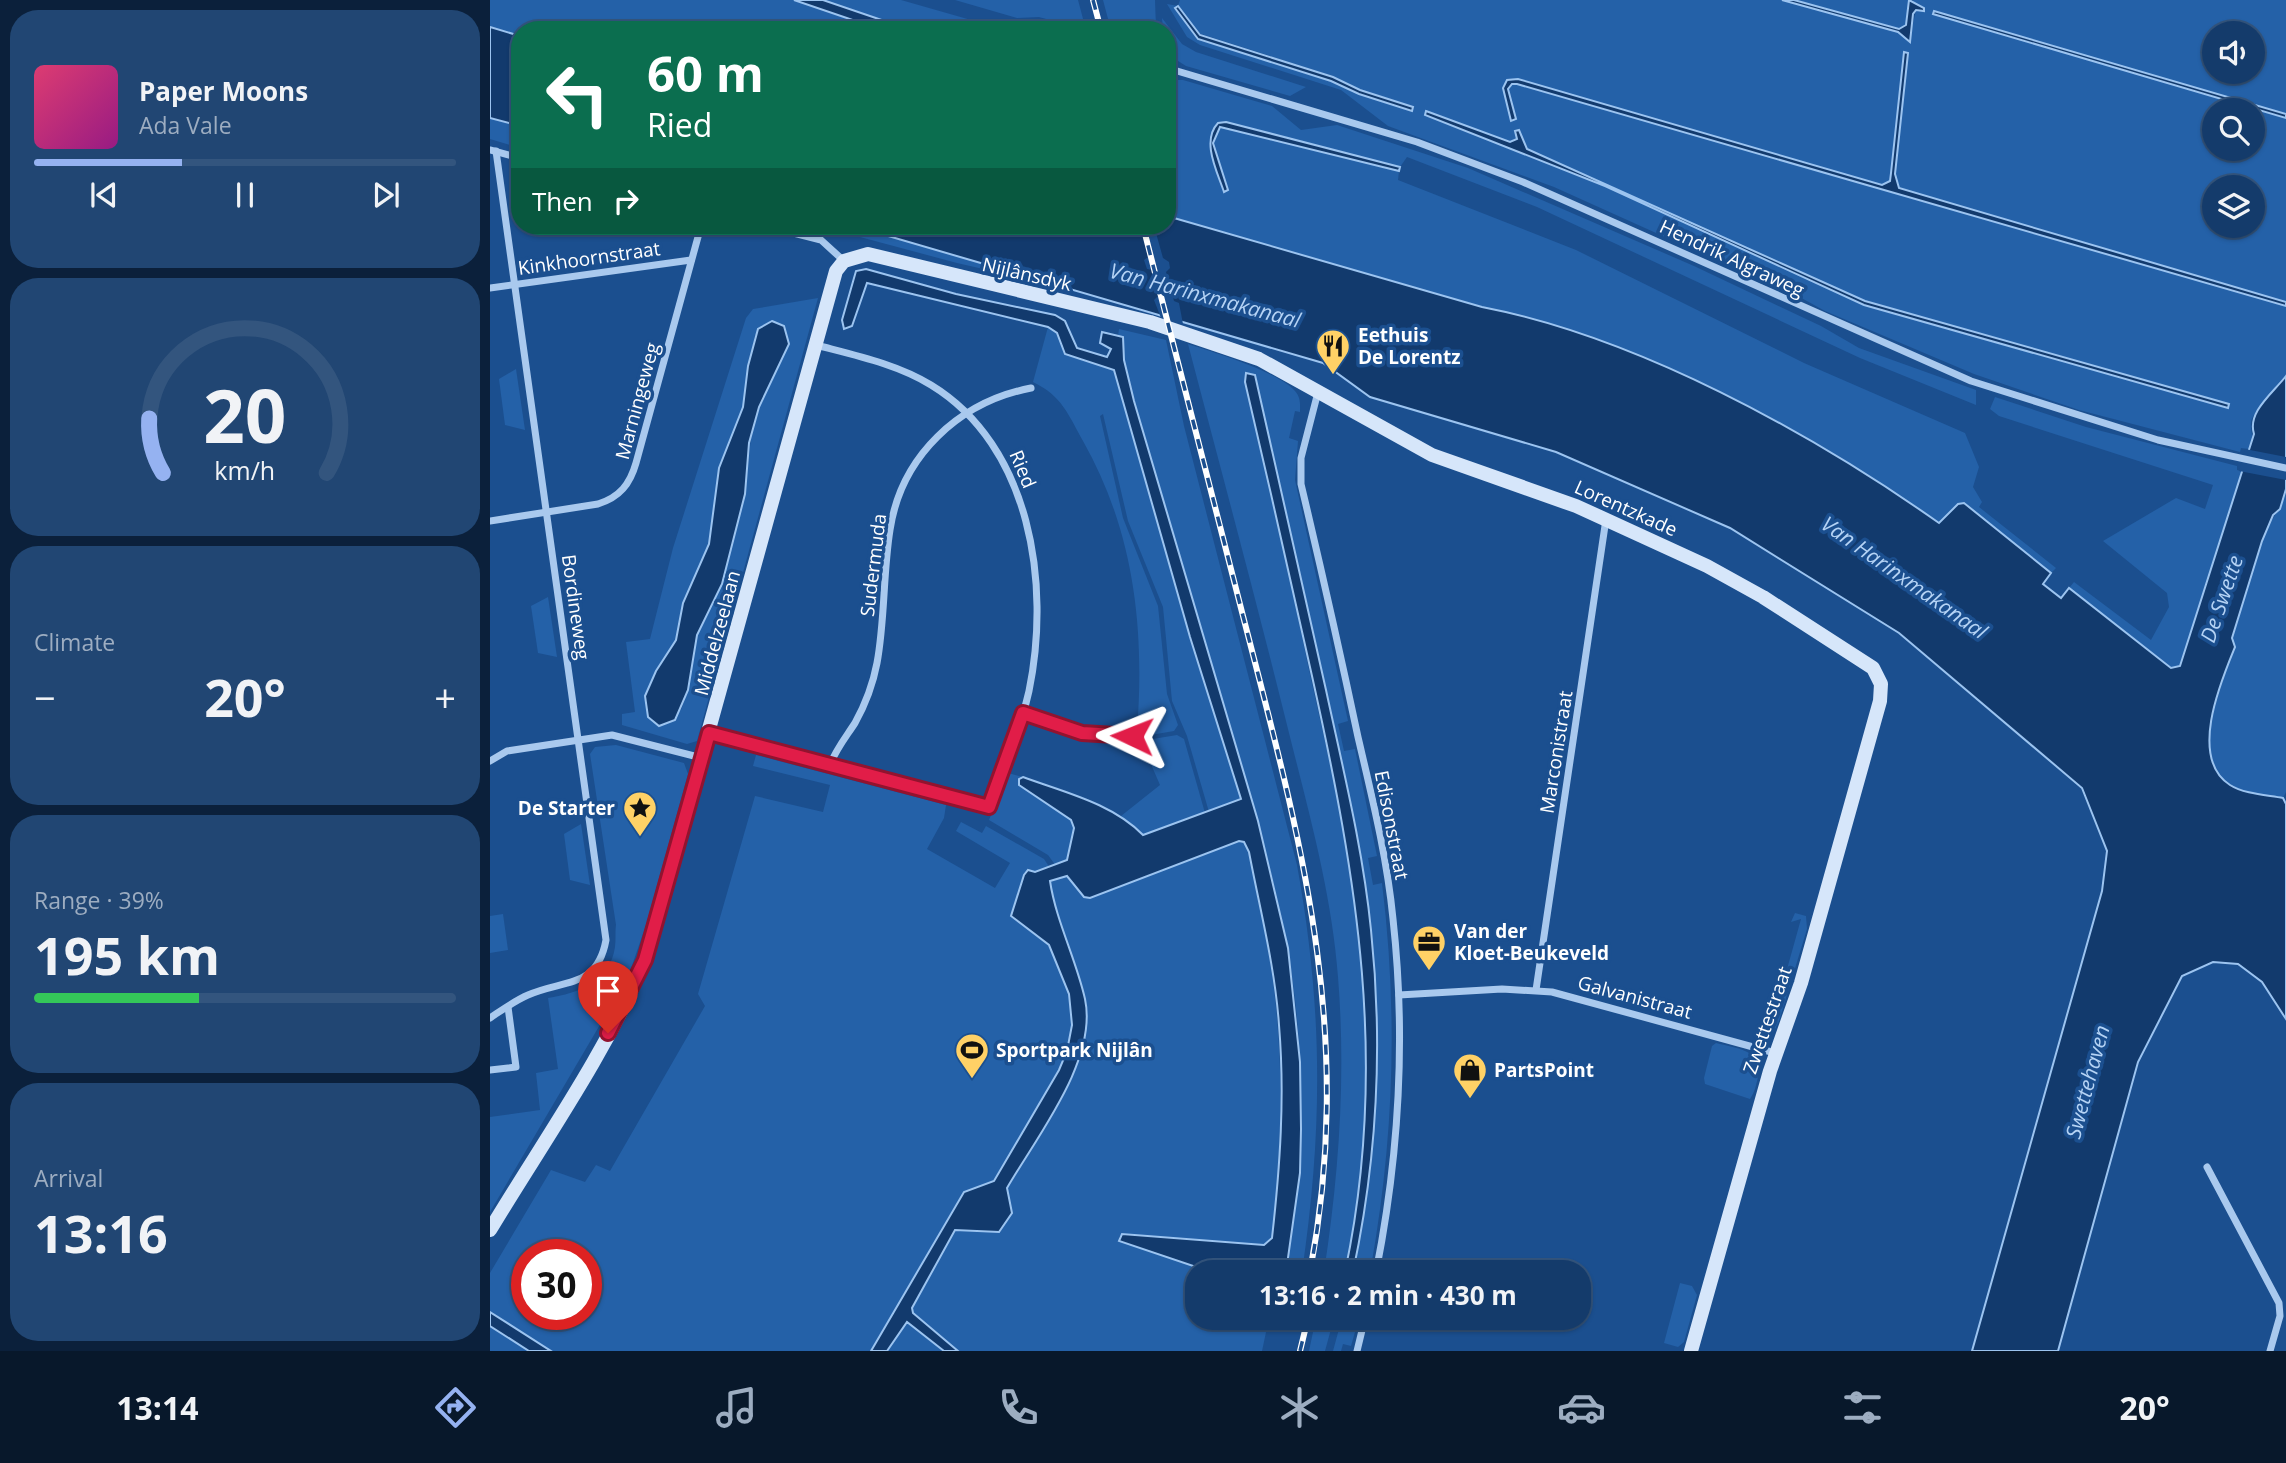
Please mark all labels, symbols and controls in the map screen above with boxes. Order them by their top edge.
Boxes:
map controls [2202,21,2265,238]
button: sound [2202,21,2265,84]
text: 60 m [647,40,764,106]
icon: left [532,49,623,140]
text: Paper Moons [139,73,308,109]
button: search [2202,98,2265,161]
text: Ried [647,103,712,146]
text: Ada Vale [139,109,232,141]
button: layers [2202,175,2265,238]
icon: previous [85,176,123,214]
icon: pause [226,176,264,214]
icon: next [367,176,405,214]
icon: right [607,182,645,220]
text: Then [532,183,593,219]
street label: Hendrik Algraweg [1656,213,1808,303]
street label: Kinkhoornstraat [516,235,662,281]
street label: Nijlânsdyk [980,251,1074,297]
water label: Van Harinxmakanaal [1107,256,1304,334]
place label: Eethuis De Lorentz [1358,322,1461,370]
restaurant icon: Eethuis De Lorentz [1314,327,1352,376]
street label: Marningeweg [609,340,665,462]
text: 20 [203,366,287,465]
street label: Ried [1003,446,1043,492]
text: km/h [215,453,275,487]
street label: Lorentzkade [1570,474,1682,542]
water label: Van Harinxmakanaal [1816,509,1994,645]
street label: Sudermuda [854,512,892,618]
water label: De Swette [2193,551,2249,646]
street label: Bordineweg [556,553,596,661]
street label: Middelzeelaan [688,568,746,698]
text: Climate [34,626,115,658]
text: 20° [204,661,286,732]
text: − [34,671,56,723]
text: + [434,671,456,723]
street label: Marconistraat [1533,689,1579,815]
position arrow [1095,699,1169,773]
street label: Edisonstraat [1369,768,1415,882]
place icon: De Starter [621,789,659,838]
place label: De Starter [518,795,615,821]
text: Range · 39% [34,884,164,916]
place label: Van der Kloet-Beukeveld [1454,918,1609,966]
text: 195 km [34,919,220,990]
office icon: Van der Kloet-Beukeveld [1410,923,1448,972]
pin [578,961,638,1033]
street label: Zwettestraat [1736,963,1798,1077]
street label: Galvanistraat [1575,969,1695,1025]
icon: arrive [589,972,627,1010]
water label: Swettehaven [2058,1022,2116,1142]
sports icon: Sportpark Nijlân [953,1031,991,1080]
place label: Sportpark Nijlân [996,1037,1153,1063]
shop icon: PartsPoint [1451,1051,1489,1100]
place label: PartsPoint [1494,1057,1594,1083]
text: Arrival [34,1162,103,1194]
text: 13:16 [34,1197,168,1268]
speed limit sign: 30 [511,1239,602,1330]
text: 13:16 · 2 min · 430 m [1259,1277,1517,1313]
icon: directions [431,1383,480,1432]
icon: music [712,1383,761,1432]
icon: phone [994,1383,1043,1432]
icon: climate [1275,1383,1324,1432]
icon: car [1557,1383,1606,1432]
icon: filters [1838,1383,1887,1432]
text: 13:14 [116,1386,199,1429]
text: 20° [2119,1386,2170,1429]

